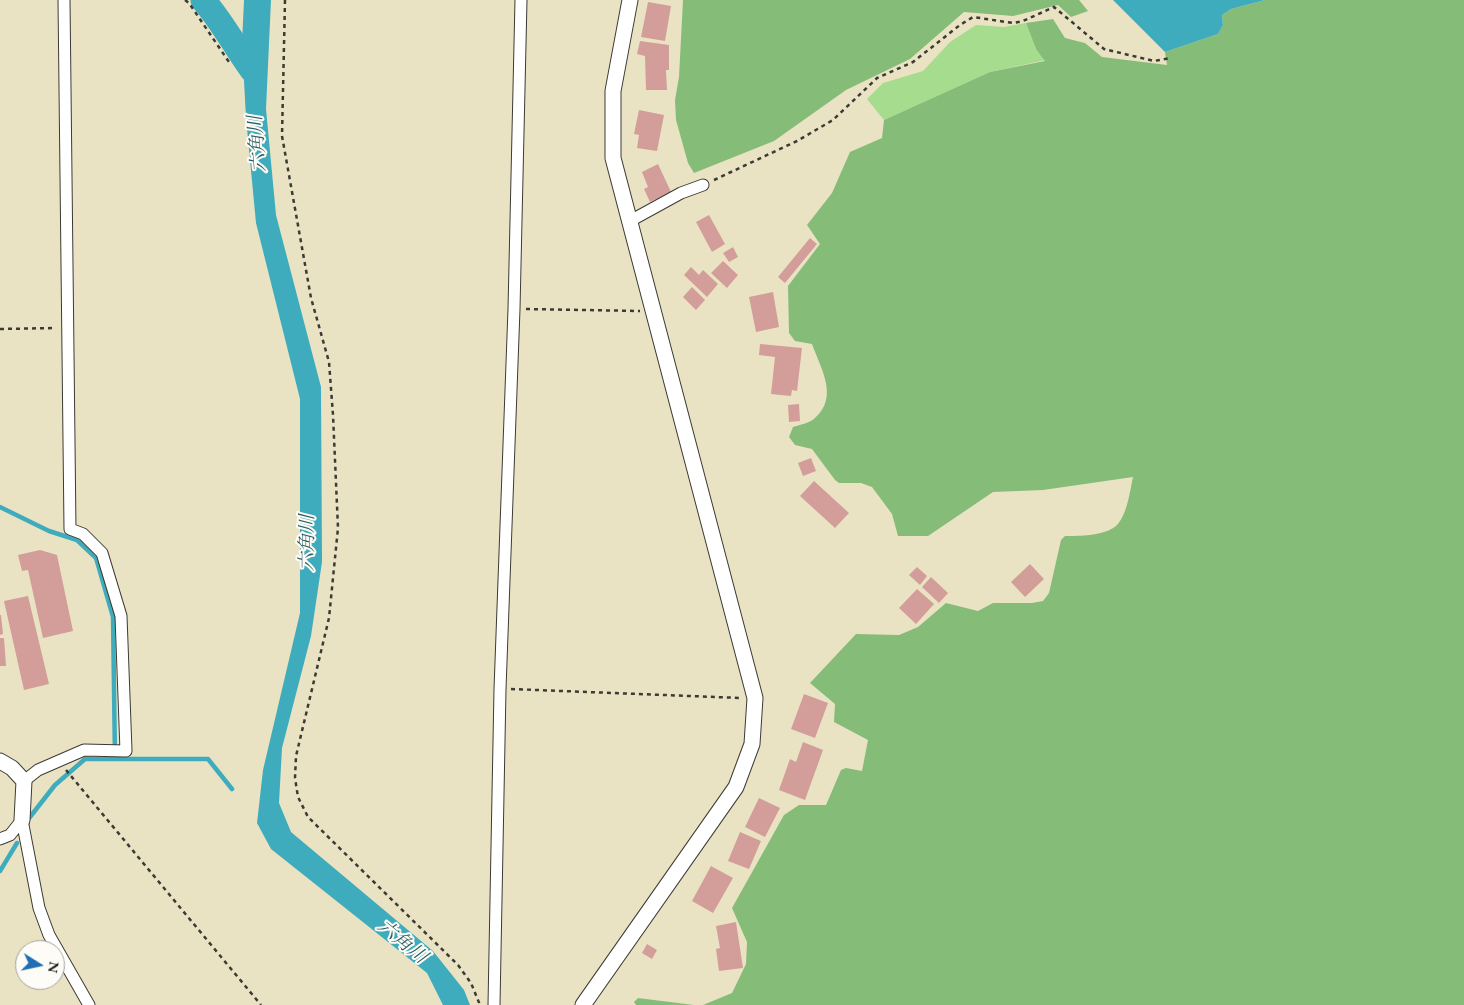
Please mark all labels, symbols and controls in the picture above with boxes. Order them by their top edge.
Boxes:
water label: 六角川 [244,115,272,173]
water label: 六角川 [297,515,319,571]
water label: 六角川 [373,915,431,969]
north arrow [15,940,65,990]
text: N [44,960,64,975]

